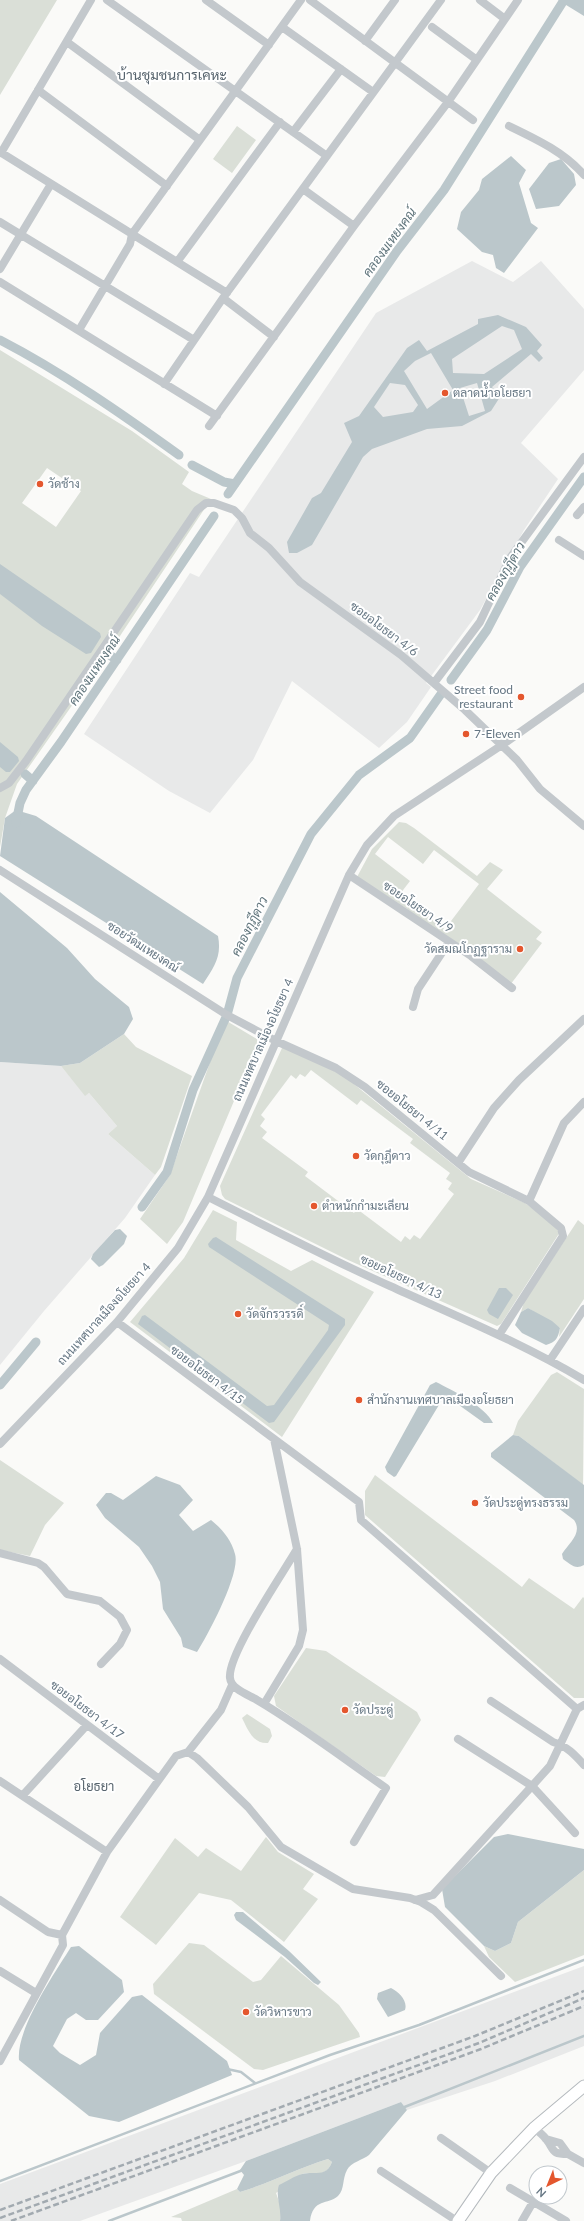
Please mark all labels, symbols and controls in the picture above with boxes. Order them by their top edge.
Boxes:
district label: บ้านชุมชนการเคหะ [117,66,227,85]
water label: คลองมเหยงคณ์ [358,202,421,280]
place label: ตลาดน้ำอโยธยา [453,382,531,400]
marker: ตลาดน้ำอโยธยา [440,388,450,398]
place label: วัดช้าง [48,476,80,491]
marker: วัดช้าง [35,479,45,489]
water label: คลองกุฎีดาว [481,538,530,604]
street label: ซอยอโยธยา 4/6 [347,598,421,659]
water label: คลองมเหยงคณ์ [64,630,124,708]
place label: Street food restaurant [454,682,514,711]
marker: Street food restaurant [516,692,526,702]
place label: 7-Eleven [474,726,520,741]
marker: 7-Eleven [461,729,471,739]
street label: ซอยอโยธยา 4/9 [380,878,456,936]
water label: คลองกุฎีดาว [226,893,273,960]
street label: ซอยวัดมเหยงคณ์ [104,918,182,975]
place label: วัดสมณโกฏฐาราม [424,941,512,957]
marker: วัดสมณโกฏฐาราม [515,944,525,954]
street label: ถนนเทศบาลเมืองอโยธยา 4 [229,976,296,1104]
street label: ซอยอโยธยา 4/11 [373,1076,451,1143]
place label: วัดกุฎีดาว [364,1148,411,1165]
marker: วัดกุฎีดาว [351,1151,361,1161]
place label: ตำหนักกำมะเลียน [322,1198,409,1213]
marker: ตำหนักกำมะเลียน [309,1201,319,1211]
street label: ซอยอโยธยา 4/13 [358,1251,444,1302]
street label: ถนนเทศบาลเมืองอโยธยา 4 [54,1259,154,1368]
place label: วัดจักรวรรดิ์ [246,1303,304,1321]
marker: วัดจักรวรรดิ์ [233,1309,243,1319]
street label: ซอยอโยธยา 4/15 [168,1342,247,1407]
place label: สำนักงานเทศบาลเมืองอโยธยา [367,1392,514,1407]
marker: สำนักงานเทศบาลเมืองอโยธยา [354,1395,364,1405]
place label: วัดประดู่ทรงธรรม [483,1495,568,1511]
marker: วัดประดู่ทรงธรรม [470,1498,480,1508]
street label: ซอยอโยธยา 4/17 [48,1677,127,1742]
place label: วัดประดู่ [353,1702,393,1718]
marker: วัดประดู่ [340,1705,350,1715]
district label: อโยธยา [74,1778,114,1794]
place label: วัดวิหารขาว [254,2004,312,2019]
marker: วัดวิหารขาว [241,2007,251,2017]
north arrow [528,2165,568,2205]
text: N [533,2185,548,2200]

